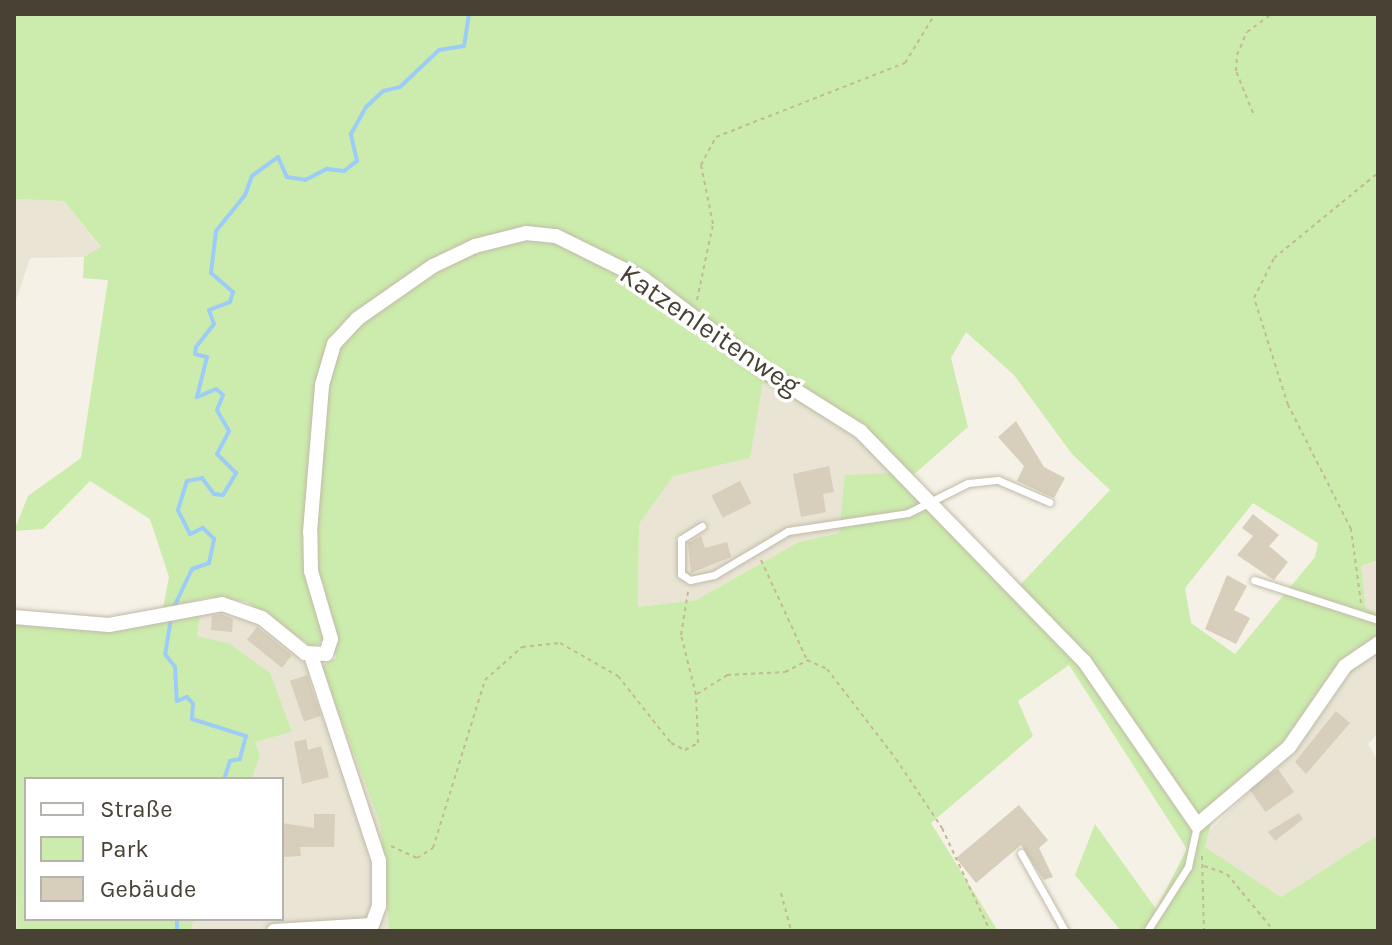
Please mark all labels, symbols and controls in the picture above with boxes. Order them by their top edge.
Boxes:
street label: Katzenleitenweg [613,257,807,403]
legend [24,777,284,921]
text: Straße [100,795,172,823]
text: Park [100,835,149,863]
text: Gebäude [100,875,196,903]

